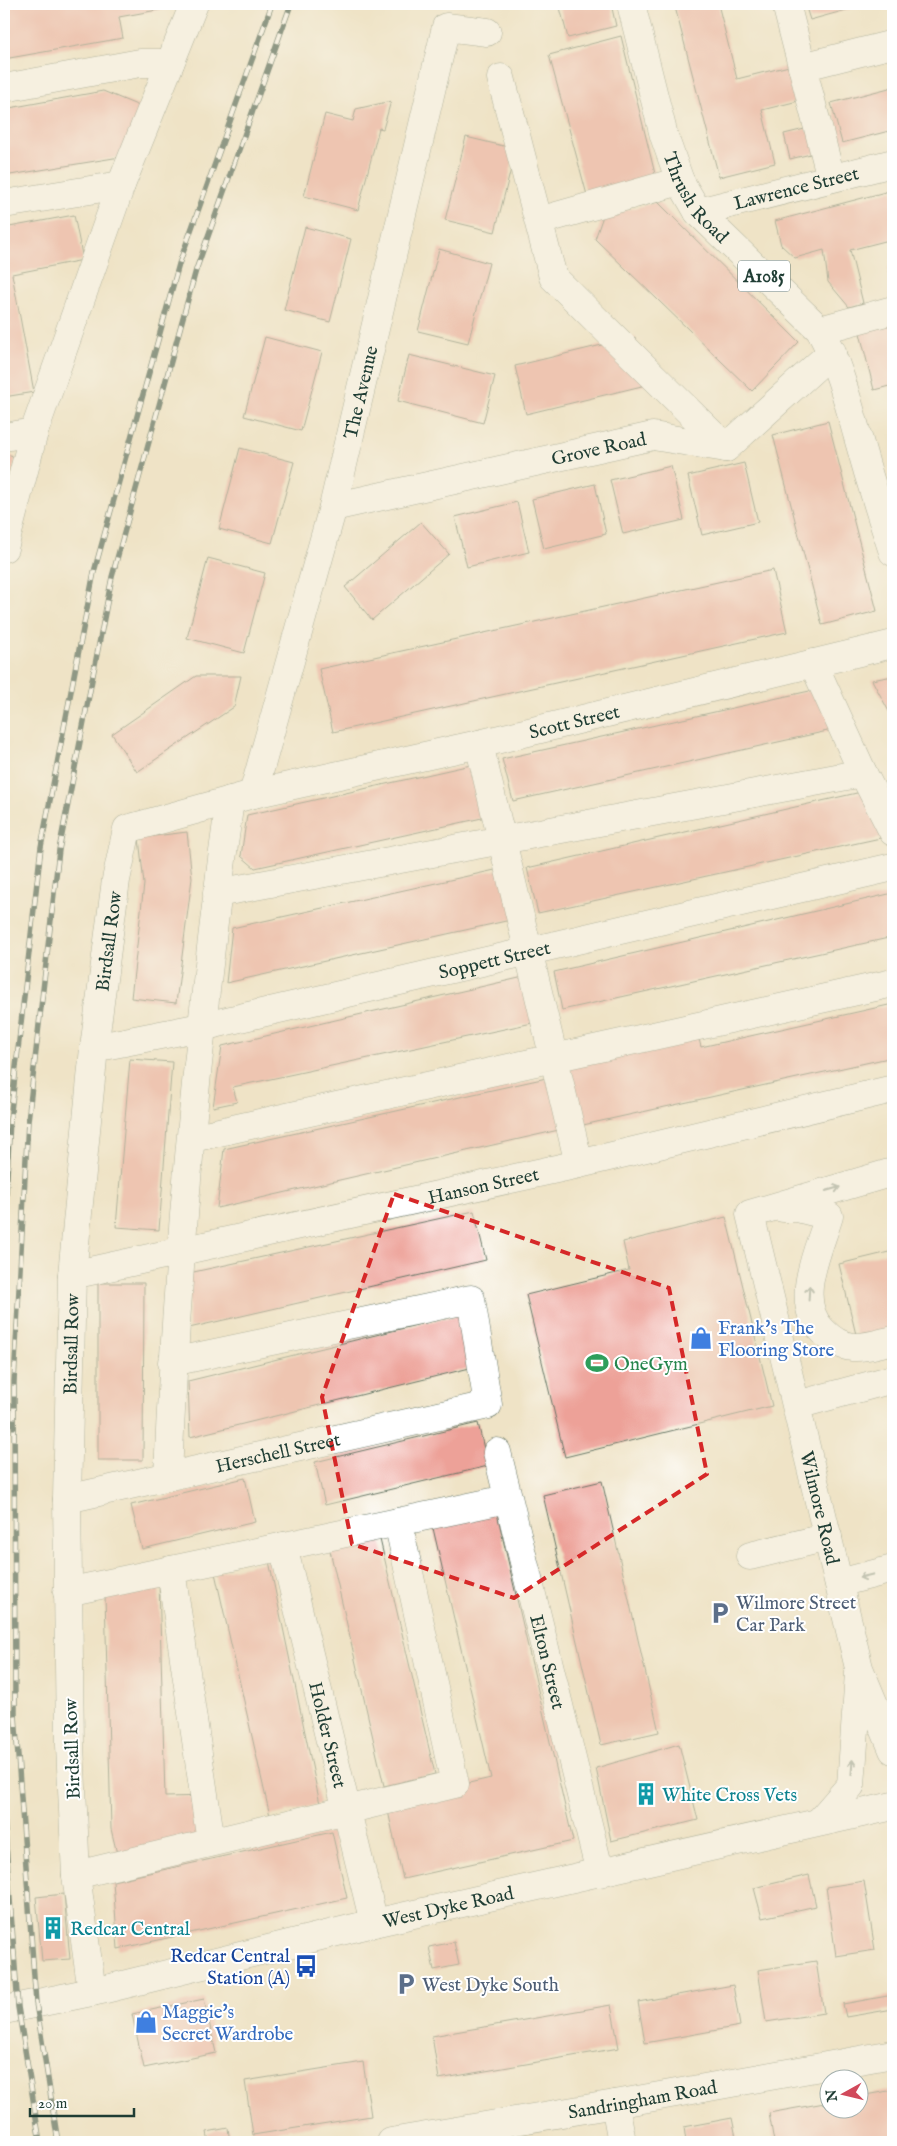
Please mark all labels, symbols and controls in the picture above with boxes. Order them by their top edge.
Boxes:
street label: Thrush Road [657,149,733,250]
street label: Lawrence Street [731,162,862,217]
road number: A1085 [738,260,790,292]
street label: The Avenue [339,343,385,442]
street label: Grove Road [549,428,649,472]
street label: Scott Street [527,700,623,746]
street label: Birdsall Row [91,889,128,993]
street label: Soppett Street [437,937,553,986]
street label: Hanson Street [426,1163,542,1211]
one-way arrow [824,1184,840,1194]
one-way arrow [804,1286,813,1302]
street label: Birdsall Row [59,1293,86,1395]
place label: Frank's The Flooring Store [718,1317,835,1363]
shop icon: Frank's The Flooring Store [688,1325,714,1351]
sports icon: OneGym [584,1350,610,1376]
place label: OneGym [614,1353,688,1377]
street label: Herschell Street [214,1428,343,1479]
street label: Wilmore Road [793,1449,844,1568]
one-way arrow [859,1572,875,1582]
place label: Wilmore Street Car Park [736,1592,857,1638]
parking icon: Wilmore Street Car Park [707,1600,733,1626]
street label: Elton Street [523,1613,570,1713]
street label: Holder Street [302,1679,351,1791]
street label: Birdsall Row [59,1697,87,1800]
one-way arrow [847,1760,857,1776]
building icon: White Cross Vets [633,1781,659,1807]
place label: White Cross Vets [662,1784,797,1808]
street label: West Dyke Road [381,1882,517,1935]
building icon: Redcar Central [40,1915,66,1941]
place label: Redcar Central [70,1918,191,1942]
place label: Redcar Central Station (A) [170,1945,291,1991]
bus stop icon: Redcar Central Station (A) [293,1953,319,1979]
parking icon: West Dyke South [393,1971,419,1997]
place label: West Dyke South [422,1974,559,1998]
place label: Maggie's Secret Wardrobe [162,2001,294,2047]
shop icon: Maggie's Secret Wardrobe [133,2009,159,2035]
north arrow [820,2068,870,2118]
street label: Sandringham Road [566,2076,720,2126]
scale bar [30,2086,134,2118]
text: N [822,2088,842,2104]
text: 20 m [38,2094,68,2113]

